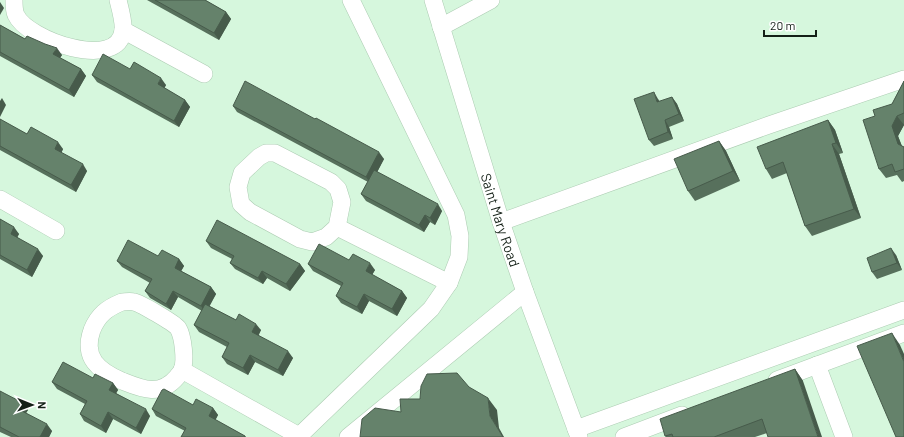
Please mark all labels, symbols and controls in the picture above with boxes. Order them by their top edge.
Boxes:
scale bar [764,12,816,38]
text: 20 m [770,18,796,32]
street label: Saint Mary Road [478,171,524,269]
north arrow [12,385,52,425]
text: N [36,401,49,409]

